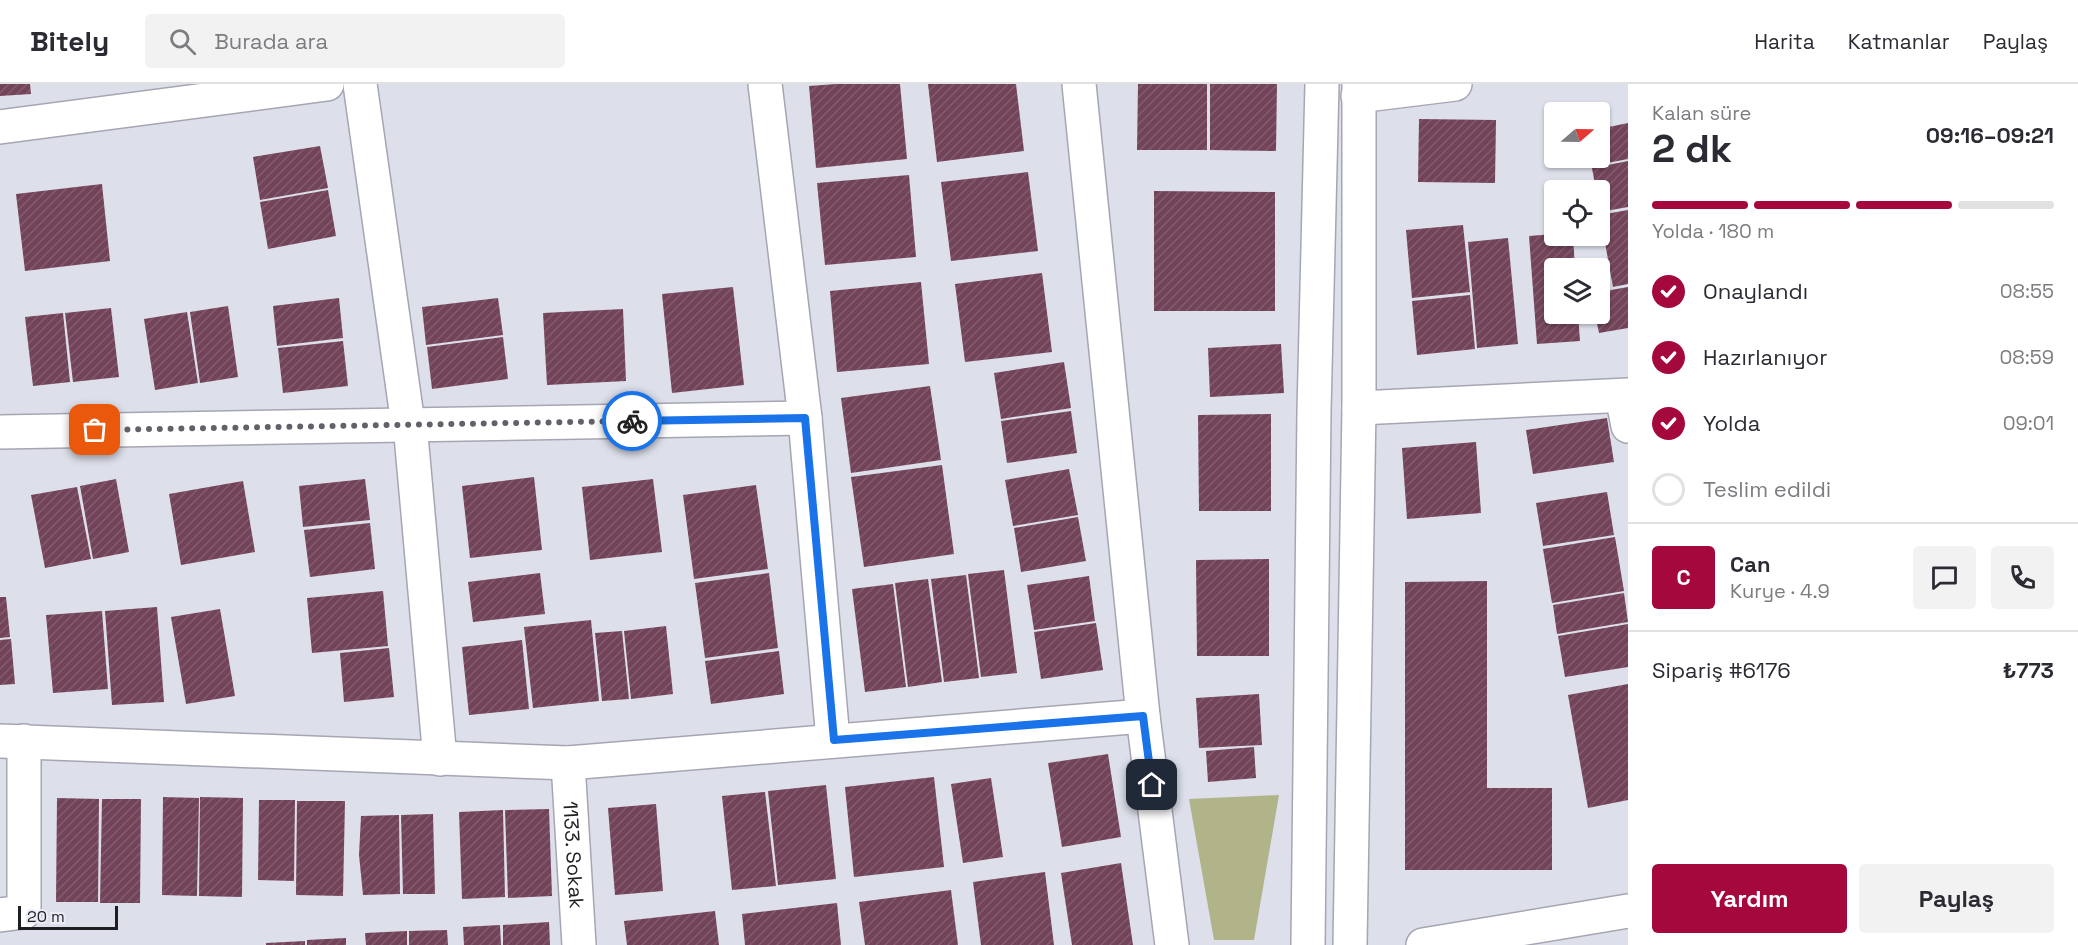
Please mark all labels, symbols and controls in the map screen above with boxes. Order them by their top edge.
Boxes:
search box [145,14,565,68]
text: Bitely [30,23,109,59]
icon: search [166,25,199,58]
text: Burada ara [214,27,328,55]
text: Harita [1754,28,1815,55]
text: Katmanlar [1848,28,1950,55]
text: Paylaş [1983,28,2048,55]
text: Kalan süre [1652,100,1751,126]
north arrow [1544,102,1610,168]
map controls [1544,102,1610,324]
text: 09:16–09:21 [1926,121,2054,149]
text: 2 dk [1652,124,1732,173]
button: locate [1544,180,1610,246]
text: Yolda · 180 m [1652,218,1774,244]
button: layers [1544,258,1610,324]
icon: check [1652,275,1685,308]
text: Onaylandı [1703,277,1808,305]
text: 08:55 [2000,278,2054,304]
icon: check [1652,341,1685,374]
text: Hazırlanıyor [1703,343,1828,371]
text: 08:59 [1999,344,2054,370]
courier [602,391,662,451]
pin [69,404,120,455]
icon: bike [616,405,649,438]
icon: check [1652,407,1685,440]
text: Yolda [1703,409,1760,437]
text: 09:01 [2003,410,2054,436]
icon: bag [78,413,111,446]
text: Teslim edildi [1703,475,1831,503]
button: chat [1913,546,1976,609]
button: phone [1991,546,2054,609]
text: Can [1730,550,1770,578]
text: C [1676,563,1691,591]
text: Kurye · 4.9 [1730,578,1830,604]
text: Sipariş #6176 [1652,656,1791,684]
text: ₺773 [2003,656,2054,684]
pin [1126,759,1177,810]
icon: home [1135,768,1168,801]
street label: 1133. Sokak [557,800,590,910]
button: Yardım [1652,864,1847,933]
button: Paylaş [1859,864,2054,933]
scale bar [18,903,118,930]
text: 20 m [27,906,65,927]

